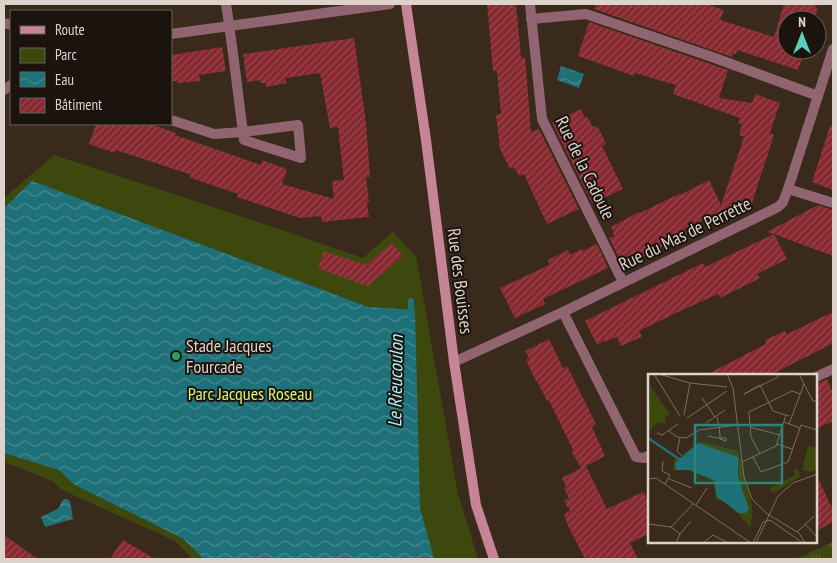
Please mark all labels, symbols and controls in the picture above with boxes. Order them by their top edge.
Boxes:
legend [10,10,172,125]
north arrow [777,10,827,60]
text: N [798,13,806,31]
text: Route [55,20,85,39]
text: Parc [55,45,77,64]
text: Eau [55,70,74,89]
text: Bâtiment [55,95,102,114]
street label: Rue de la Cadoule [551,112,620,223]
street label: Rue du Mas de Perrette [615,192,755,276]
street label: Rue des Bouisses [443,227,478,335]
water label: Le Rieucoulon [382,333,408,427]
place label: Stade Jacques Fourcade [186,334,272,378]
marker: Stade Jacques Fourcade [170,350,182,362]
inset map [648,374,817,543]
park label: Parc Jacques Roseau [188,382,312,405]

